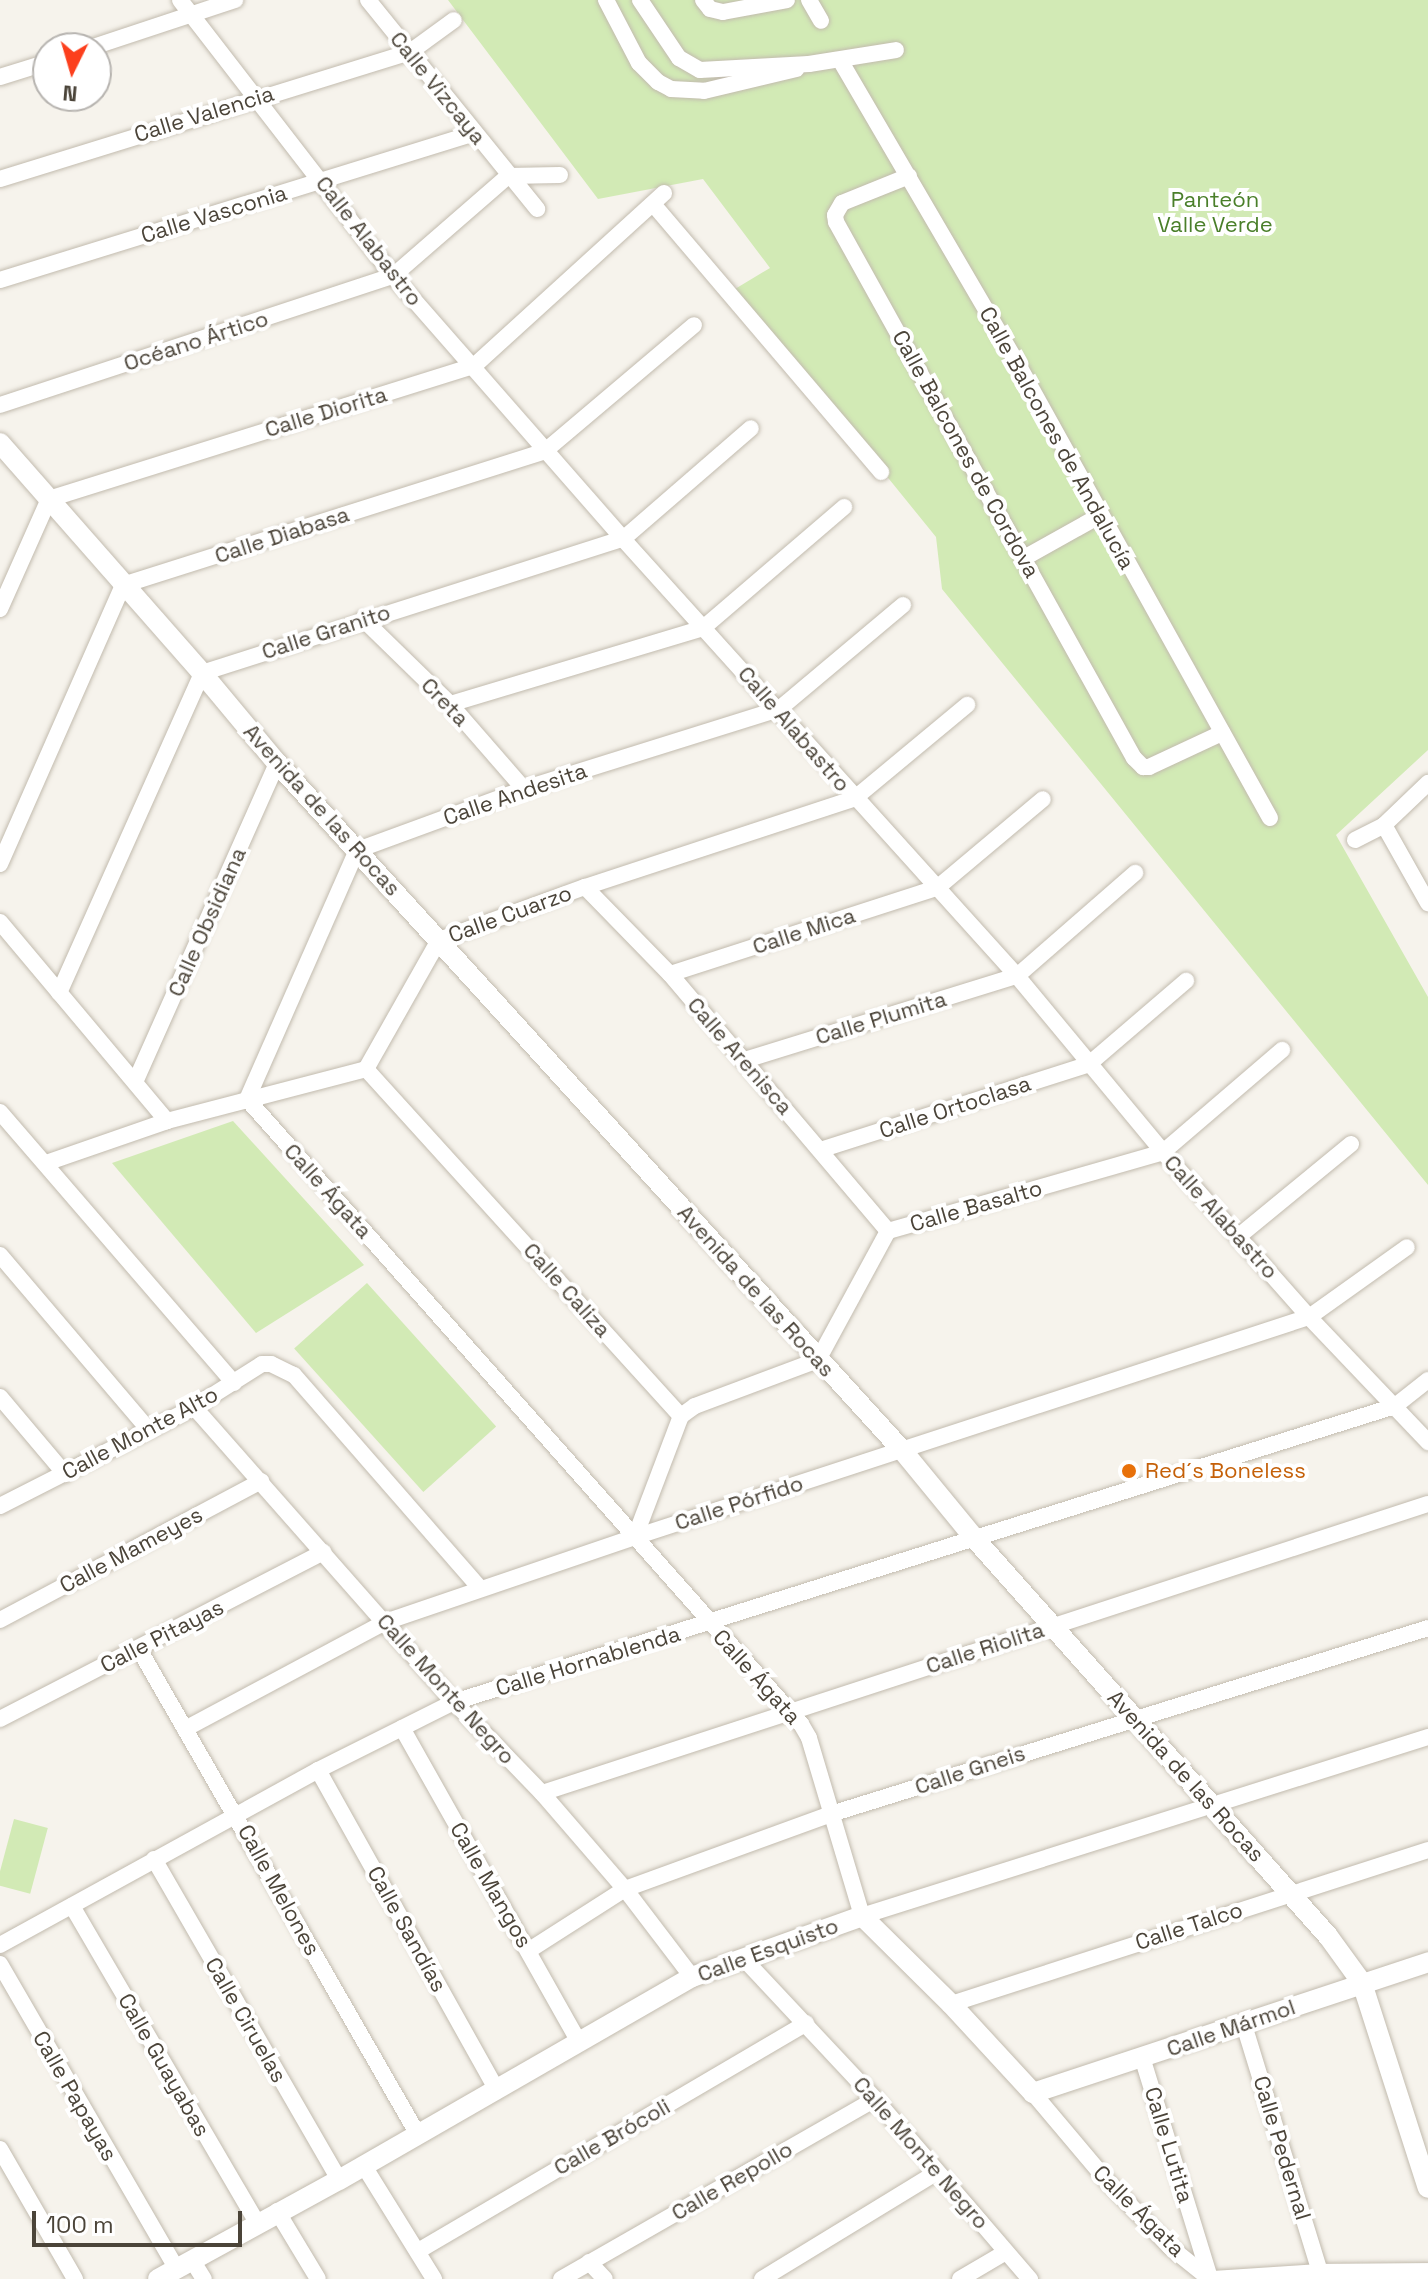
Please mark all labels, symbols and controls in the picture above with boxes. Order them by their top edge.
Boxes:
street label: Calle Vizcaya [384,26,492,150]
north arrow [32,32,112,112]
text: N [62,79,79,109]
street label: Calle Valencia [131,80,277,148]
street label: Calle Alabastro [310,171,428,311]
street label: Calle Vasconia [138,179,290,249]
park label: Panteón Valle Verde [1157,186,1273,238]
street label: Calle Balcones de Andalucía [974,302,1140,574]
street label: Océano Ártico [120,305,272,377]
street label: Calle Balcones de Cordova [887,325,1045,583]
street label: Calle Diorita [262,381,390,443]
street label: Calle Diabasa [211,501,353,569]
street label: Calle Granito [258,599,394,665]
street label: Calle Alabastro [732,661,856,797]
street label: Creta [416,672,474,732]
street label: Avenida de las Rocas [238,719,406,901]
street label: Calle Andesita [440,757,590,831]
street label: Calle Obsidiana [162,843,252,1001]
street label: Calle Cuarzo [445,879,575,949]
street label: Calle Mica [749,902,859,960]
street label: Calle Plumita [812,986,950,1050]
street label: Calle Arenisca [682,992,798,1120]
street label: Calle Ortoclasa [876,1070,1034,1144]
street label: Calle Ágata [278,1138,378,1244]
street label: Calle Alabastro [1158,1150,1284,1284]
street label: Calle Basalto [907,1175,1045,1237]
street label: Avenida de las Rocas [672,1200,840,1382]
street label: Calle Caliza [518,1237,616,1343]
street label: Calle Monte Alto [57,1381,223,1485]
place label: Red´s Boneless [1145,1458,1306,1484]
marker: Red´s Boneless [1120,1462,1138,1480]
street label: Calle Pórfido [672,1470,806,1536]
street label: Calle Mameyes [55,1501,207,1599]
street label: Calle Pitayas [96,1594,228,1678]
street label: Calle Monte Negro [371,1608,521,1770]
street label: Calle Riolita [923,1617,1047,1679]
street label: Calle Hornablenda [493,1620,683,1702]
street label: Calle Ágata [707,1624,807,1730]
street label: Avenida de las Rocas [1102,1685,1270,1867]
street label: Calle Gneis [912,1740,1028,1800]
street label: Calle Mangos [444,1817,538,1953]
street label: Calle Melones [232,1820,326,1960]
street label: Calle Sandías [362,1862,452,1996]
street label: Calle Talco [1132,1896,1246,1956]
street label: Calle Esquisto [694,1912,842,1988]
street label: Calle Ciruelas [200,1953,292,2087]
street label: Calle Guayabas [112,1989,216,2141]
street label: Calle Mármol [1163,1994,1299,2062]
street label: Calle Papayas [27,2026,123,2166]
street label: Calle Monte Negro [848,2071,994,2235]
street label: Calle Pedernal [1248,2073,1316,2223]
street label: Calle Lutita [1139,2084,1199,2206]
street label: Calle Brócoli [549,2093,675,2181]
street label: Calle Repollo [667,2136,797,2226]
street label: Calle Ágata [1088,2160,1190,2262]
scale bar [36,2195,246,2245]
text: 100 m [46,2209,114,2240]

